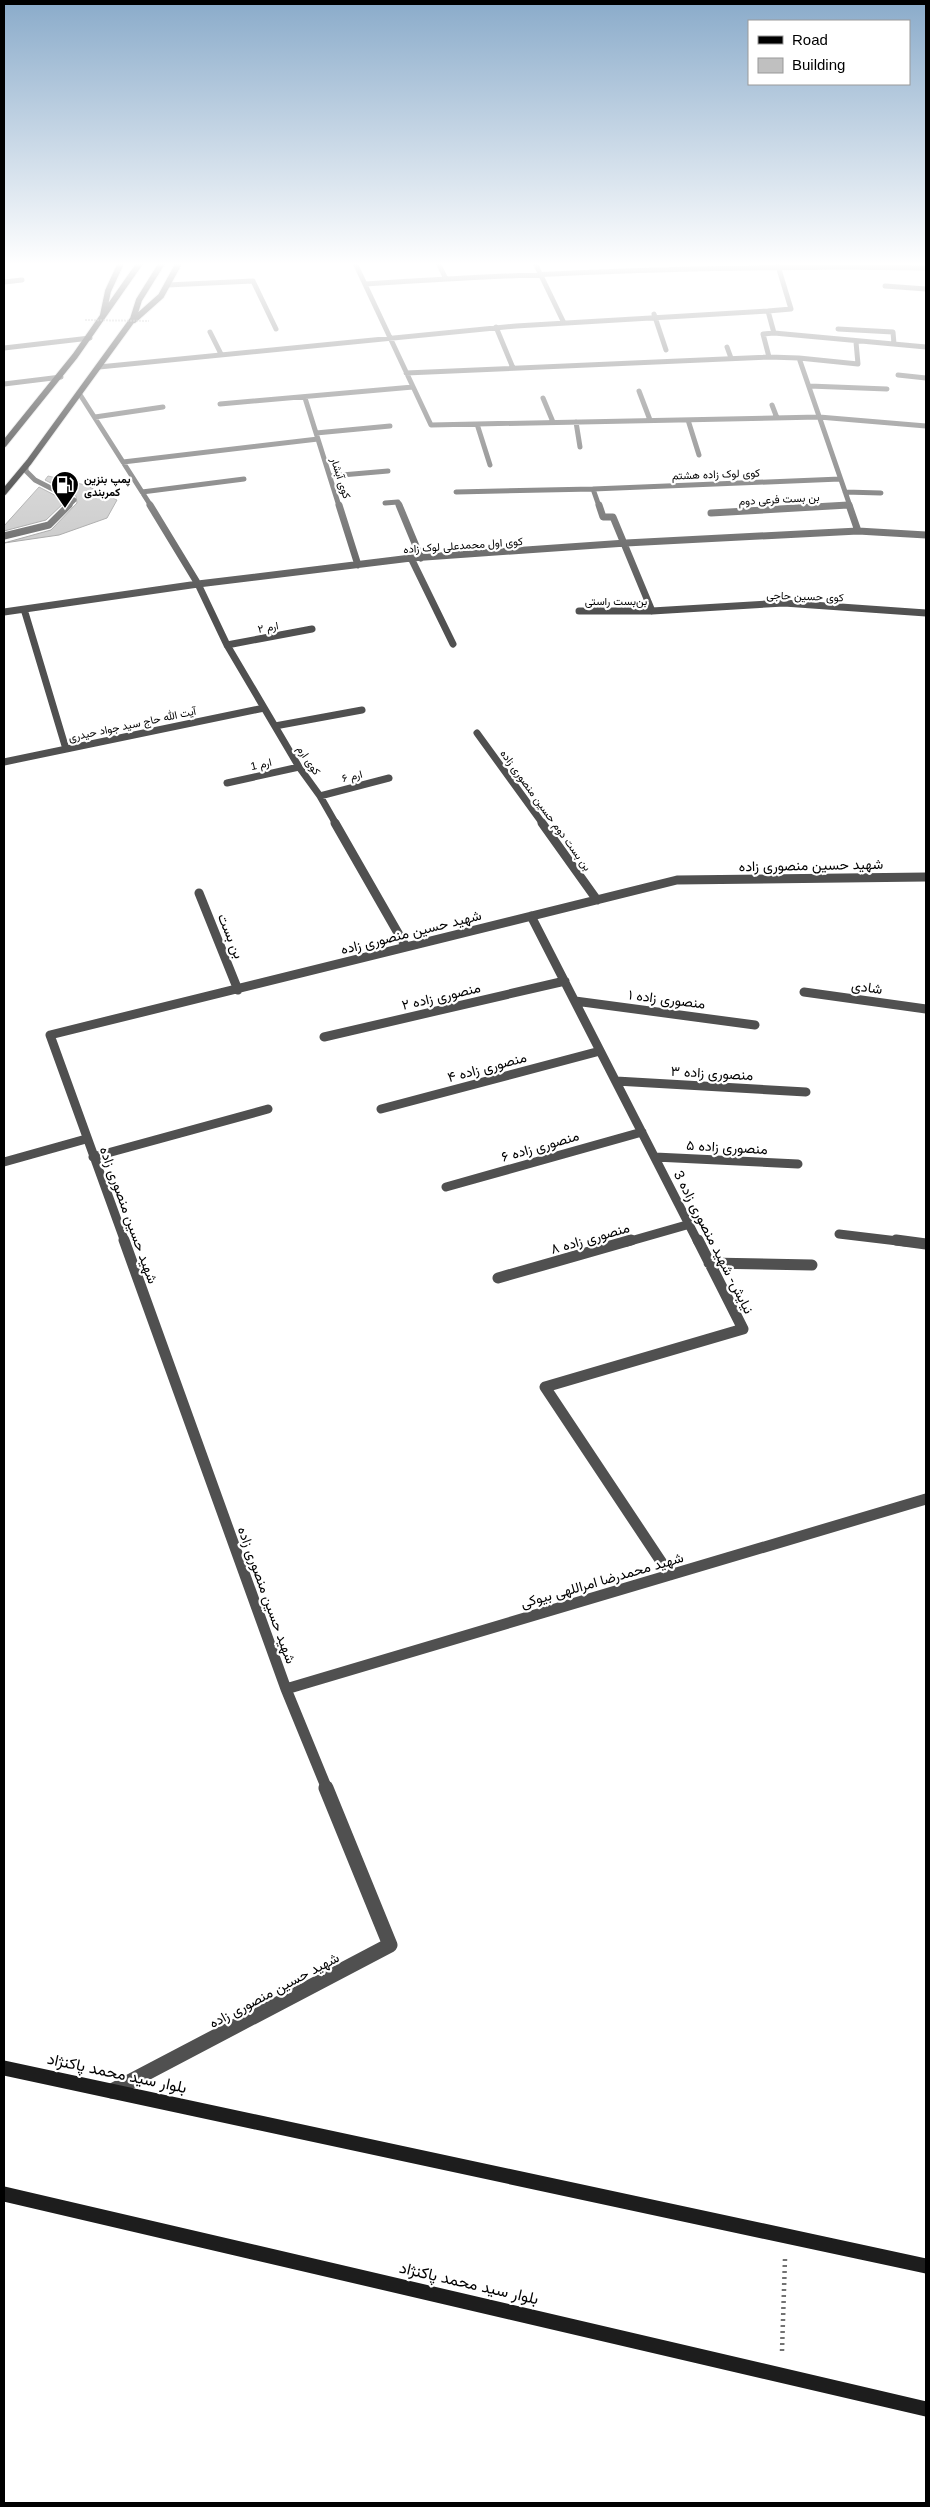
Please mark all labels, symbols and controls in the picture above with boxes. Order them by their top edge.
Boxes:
legend [748,20,910,85]
text: Road [792,31,828,48]
text: Building [792,56,845,73]
street label: کوی آبشار [327,455,353,500]
street label: کوی لوک زاده هشتم [672,466,760,484]
fuel station icon: پمپ بنزین کمربندی [50,470,80,509]
place label: پمپ بنزین کمربندی [84,473,131,499]
street label: بن بست فرعی دوم [738,491,820,509]
street label: کوی اول محمدعلی لوک زاده [403,535,523,556]
street label: کوی حسین حاجی [766,589,844,604]
street label: بن‌بست راستی [585,595,647,608]
street label: ارم ۲ [257,619,280,637]
street label: آیت الله حاج سید جواد حیدری [67,704,199,745]
street label: کوی ارم [293,743,323,778]
street label: بن بست دوم حسین منصوری زاده [497,747,594,874]
street label: ارم 1 [249,756,273,774]
street label: ارم ۶ [341,768,364,786]
street label: شهید حسین منصوری زاده [739,856,883,875]
street label: شهید حسین منصوری زاده [339,907,483,958]
street label: بن بست [214,911,247,961]
street label: شادی [850,977,884,998]
street label: منصوری زاده ۲ [400,979,482,1014]
street label: منصوری زاده ۱ [628,986,706,1013]
street label: منصوری زاده ۴ [446,1049,529,1086]
street label: منصوری زاده ۳ [670,1063,754,1084]
street label: منصوری زاده ۶ [499,1127,581,1166]
street label: منصوری زاده ۵ [686,1137,768,1158]
street label: شهید حسین منصوری زاده [96,1144,161,1286]
street label: نیایش- شهید منصوری زاده 3 [670,1168,757,1317]
street label: منصوری زاده ۸ [549,1219,632,1258]
street label: شهید حسین منصوری زاده [234,1524,299,1666]
street label: شهید محمدرضا امراللهی بیوکی [519,1549,686,1612]
street label: شهید حسین منصوری زاده [206,1949,342,2032]
street label: بلوار سید محمد پاکنژاد [45,2050,188,2099]
street label: بلوار سید محمد پاکنژاد [397,2259,540,2310]

